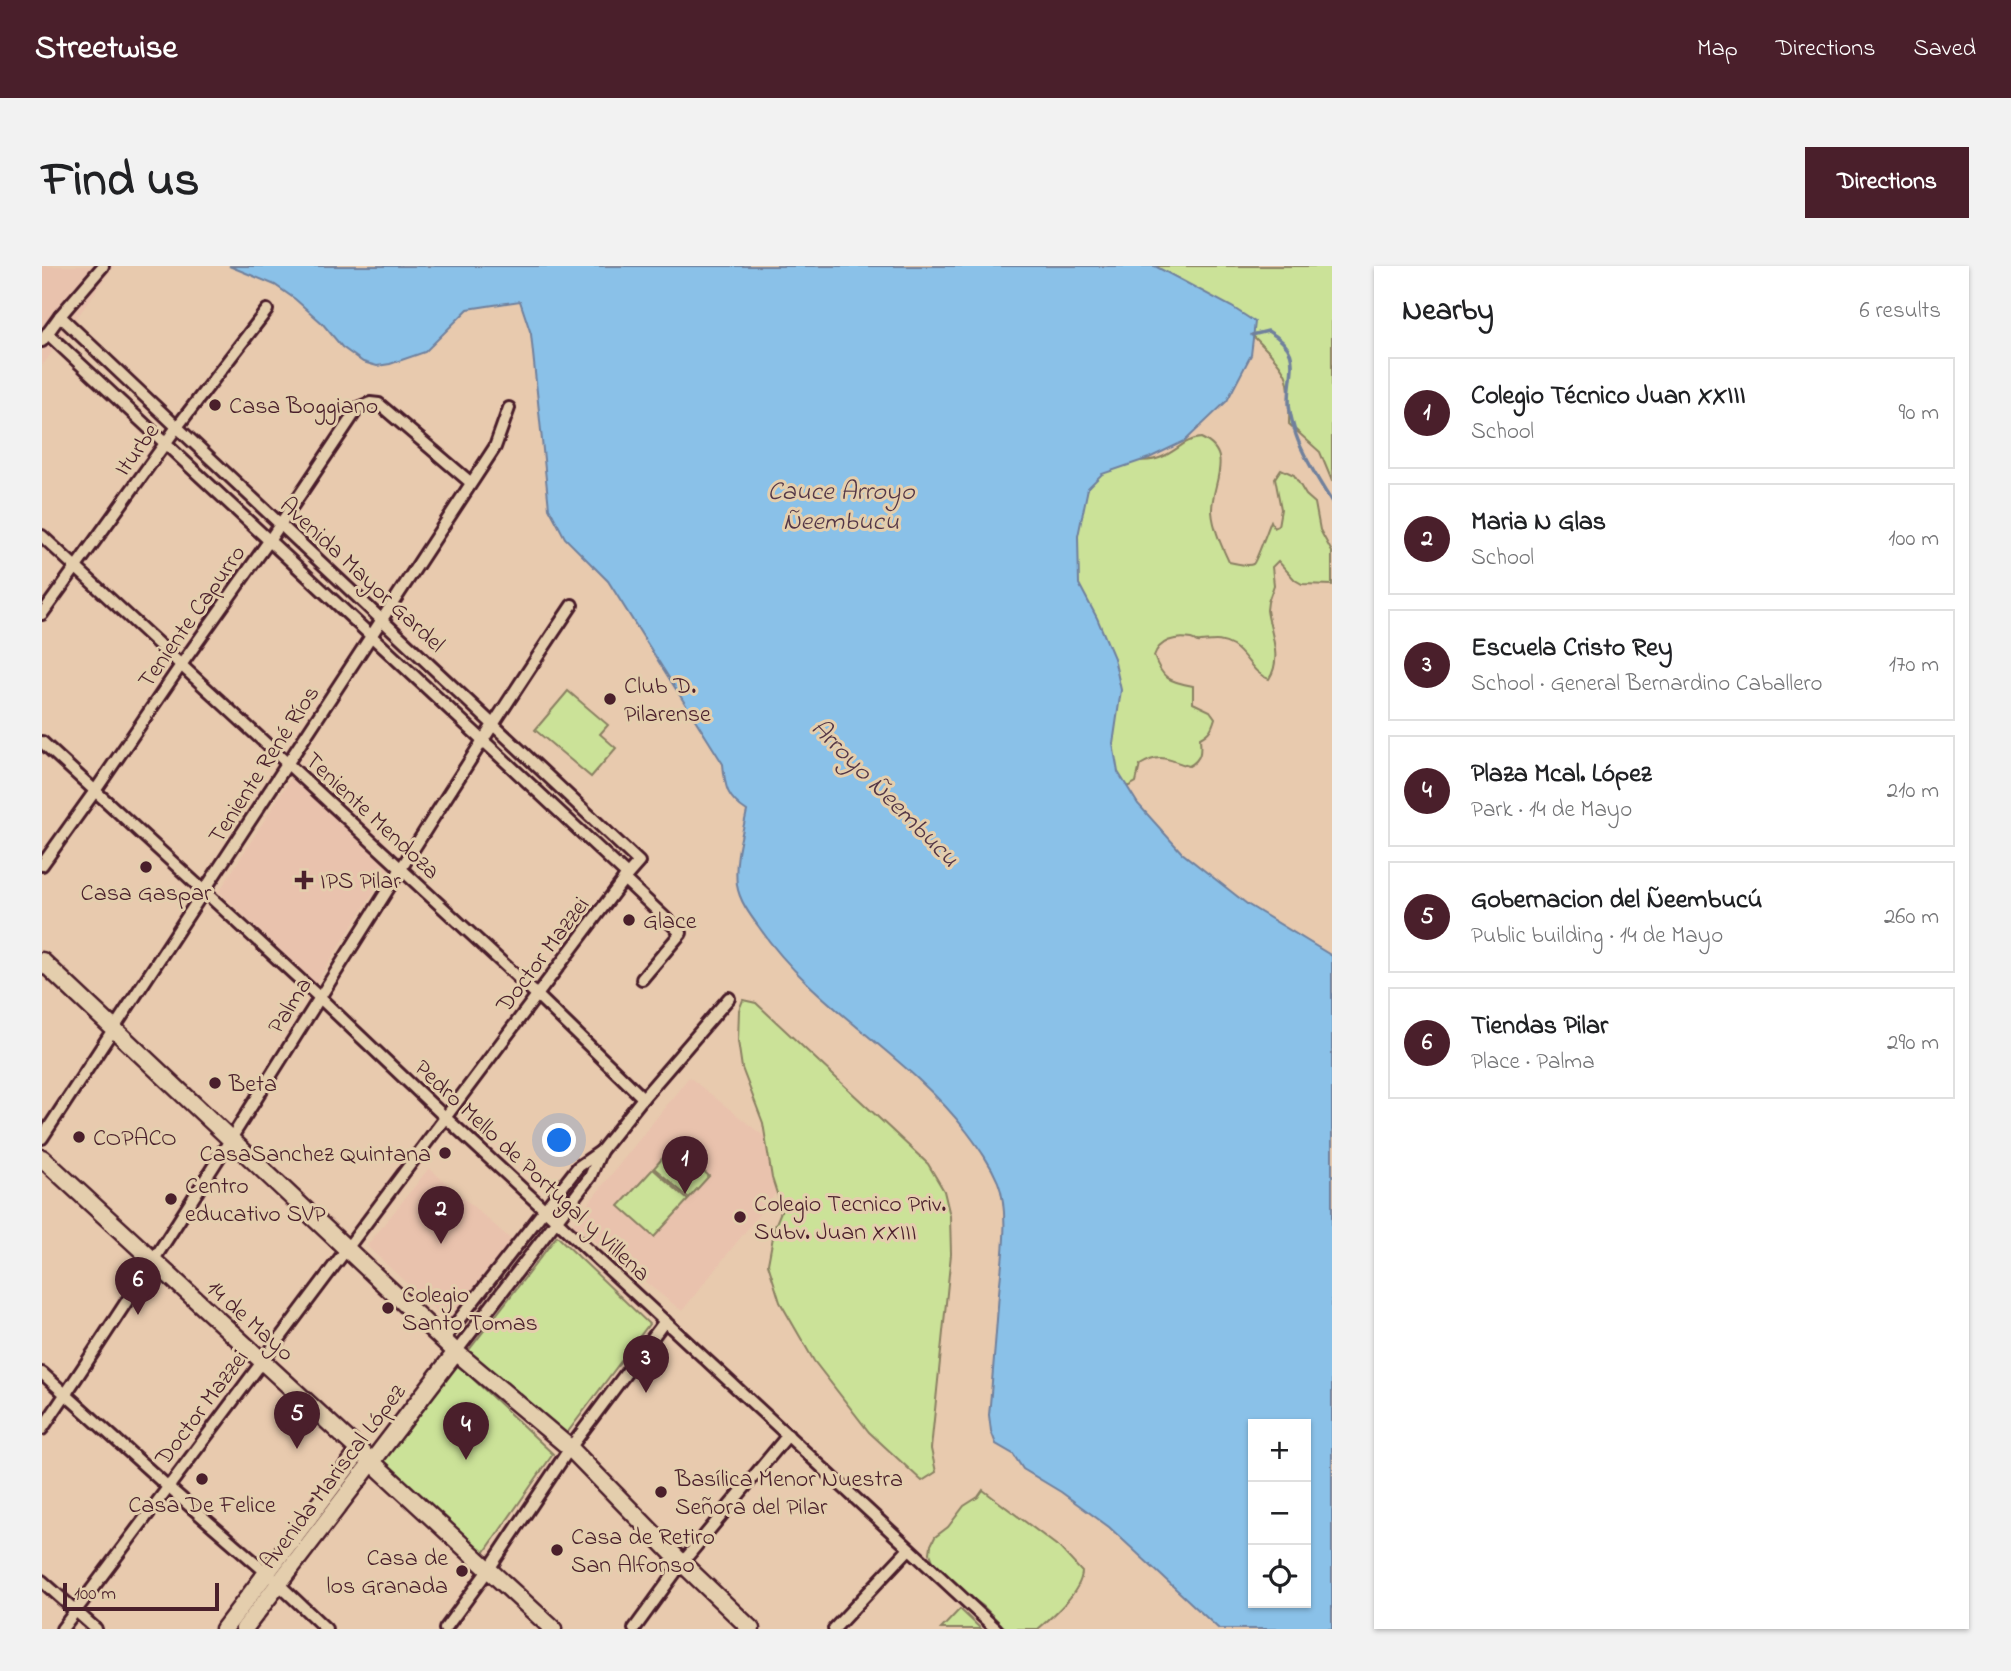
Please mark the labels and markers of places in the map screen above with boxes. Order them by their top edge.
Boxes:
place label: Casa Boggiano [229,390,378,425]
marker: Casa Boggiano [207,397,223,413]
place label: Club D. Pilarense [624,670,711,733]
marker: Club D. Pilarense [602,691,618,707]
marker: Casa Gaspar [138,859,154,875]
place label: IPS Pilar [320,865,401,900]
marker: IPS Pilar [294,870,314,890]
place label: Casa Gaspar [81,877,212,912]
place label: Glace [643,905,697,940]
marker: Glace [621,912,637,928]
place label: Beta [228,1068,277,1103]
marker: Beta [207,1075,223,1091]
place label: COPACO [93,1122,177,1157]
marker: COPACO [71,1129,87,1145]
pin: 1 [662,1136,708,1194]
place label: CasaSanchez Quintana [200,1138,431,1173]
marker: CasaSanchez Quintana [437,1145,453,1161]
place label: Centro educativo SVP [185,1170,326,1233]
pin: 2 [418,1186,464,1244]
place label: Colegio Tecnico Priv. Subv. Juan XXIII [754,1188,946,1251]
marker: Centro educativo SVP [163,1191,179,1207]
marker: Colegio Tecnico Priv. Subv. Juan XXIII [732,1209,748,1225]
pin: 6 [115,1257,161,1315]
place label: Colegio Santo Tomas [402,1279,538,1342]
marker: Colegio Santo Tomas [380,1300,396,1316]
pin: 3 [623,1335,669,1393]
pin: 5 [274,1391,320,1449]
pin: 4 [443,1402,489,1460]
place label: Basílica Menor Nuestra Señora del Pilar [674,1463,903,1526]
marker: Casa De Felice [194,1471,210,1487]
marker: Basílica Menor Nuestra Señora del Pilar [653,1484,669,1500]
place label: Casa De Felice [128,1489,276,1524]
place label: Casa de Retiro San Alfonso [571,1521,715,1584]
place label: Casa de los Granada [327,1542,448,1605]
marker: Casa de Retiro San Alfonso [549,1542,565,1558]
marker: Casa de los Granada [454,1563,470,1579]

